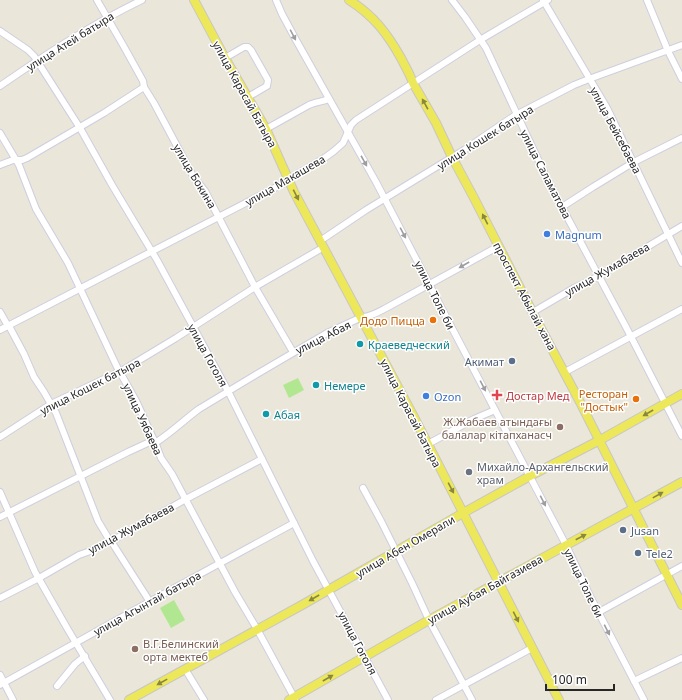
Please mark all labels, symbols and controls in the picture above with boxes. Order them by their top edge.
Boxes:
street label: улица Атей батыра [23,8,117,74]
one-way arrow [290,29,297,41]
street label: улица Карасай Батыра [209,38,281,150]
street label: улица Бейсебаева [587,84,645,176]
one-way arrow [421,98,428,110]
street label: улица Кошек батыра [434,101,536,173]
street label: улица Саламатова [517,127,575,221]
street label: улица Бокина [170,141,220,211]
street label: улица Макашева [242,151,328,209]
one-way arrow [361,156,368,167]
one-way arrow [293,190,300,201]
one-way arrow [482,213,488,225]
place label: Magnum [555,227,602,242]
one-way arrow [399,228,406,239]
marker: Magnum [542,229,552,239]
street label: проспект Абылай хана [490,239,560,353]
street label: улица Жумабаева [562,239,652,299]
street label: улица Толе би [411,258,459,332]
one-way arrow [458,262,470,269]
place label: Додо Пицца [360,313,425,328]
marker: Додо Пицца [428,315,438,325]
street label: улица Абая [293,317,353,357]
street label: улица Гоголя [185,321,231,389]
place label: Краеведческий [368,337,450,352]
marker: Краеведческий [355,339,365,349]
street label: улица Кошек батыра [37,354,143,418]
place label: Акимат [465,354,504,369]
street label: улица Карасай Батыра [377,356,445,470]
marker: Акимат [507,356,517,366]
place label: Немере [324,378,366,393]
marker: Немере [311,380,321,390]
one-way arrow [479,380,486,392]
street label: улица Уябаева [120,381,166,457]
place label: Ресторан "Достык" [579,386,628,414]
place label: Достар Мед [506,388,570,403]
place label: Ozon [434,389,461,404]
marker: Достар Мед [491,389,503,401]
marker: Ozon [421,391,431,401]
marker: Ресторан "Достык" [631,394,641,404]
place label: Абая [274,407,300,422]
marker: Абая [261,409,271,419]
one-way arrow [642,409,654,416]
place label: Ж.Жабаев атындағы балалар кітапханасч [442,414,552,442]
marker: Ж.Жабаев атындағы балалар кітапханасч [555,422,565,432]
place label: Михайло-Архангельский храм [477,459,609,487]
marker: Михайло-Архангельский храм [464,467,474,477]
one-way arrow [448,483,454,494]
one-way arrow [652,492,664,498]
one-way arrow [540,495,546,507]
street label: улица Жумабаева [85,499,177,557]
street label: улица Абен Омерали [353,511,457,581]
place label: Jusan [630,523,659,538]
marker: Jusan [618,525,628,535]
one-way arrow [575,533,587,540]
street label: улица Толе би [561,546,607,620]
place label: Tele2 [646,546,673,561]
marker: Tele2 [633,548,643,558]
street label: улица Аубая Байгазиева [425,551,545,627]
street label: улица Агынтай батыра [91,567,203,639]
one-way arrow [308,595,320,602]
street label: улица Гоголя [335,609,381,677]
one-way arrow [513,611,519,623]
one-way arrow [604,624,611,635]
place label: В.Г.Белинский орта мектеб [143,636,219,664]
marker: В.Г.Белинский орта мектеб [130,644,140,654]
scale bar [546,666,614,692]
text: 100 m [552,671,587,688]
one-way arrow [322,674,334,681]
one-way arrow [156,679,168,685]

